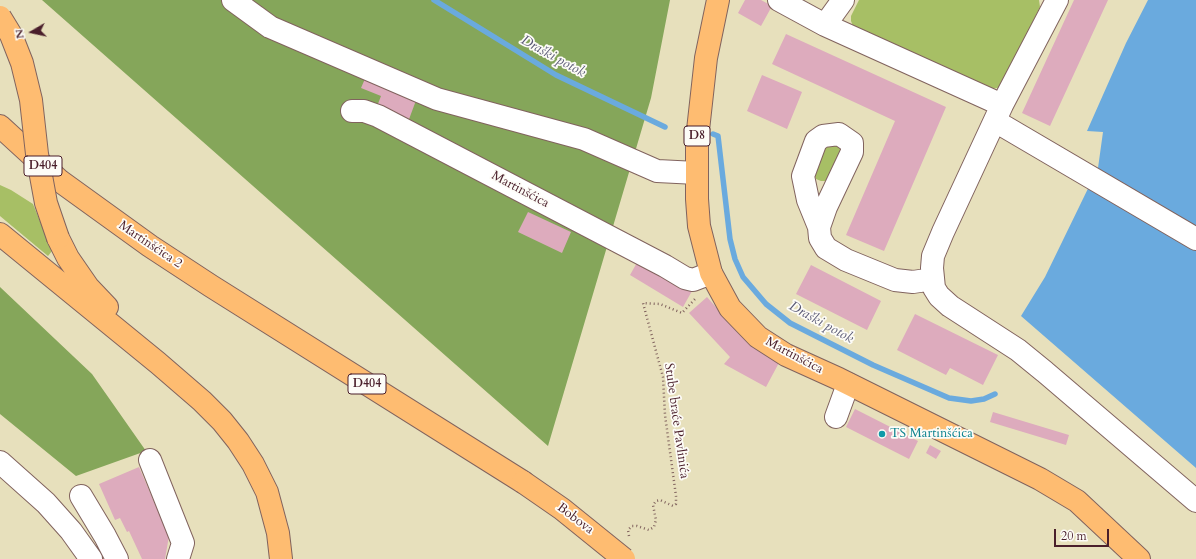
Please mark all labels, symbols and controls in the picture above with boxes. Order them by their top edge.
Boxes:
north arrow [12,12,52,52]
text: N [12,28,28,40]
water label: Draški potok [518,32,588,82]
road number: D8 [684,126,710,146]
road number: D404 [24,156,62,176]
street label: Martinšćica [488,168,552,212]
street label: Martinšćica 2 [115,218,185,272]
water label: Draški potok [786,298,856,348]
street label: Martinšćica [762,334,826,378]
street label: Stube braće Pavlinića [660,362,692,480]
road number: D404 [348,374,386,394]
place label: TS Martinšćica [890,426,973,442]
marker: TS Martinšćica [877,429,887,439]
street label: Bobova [554,500,596,538]
scale bar [1056,521,1111,547]
text: 20 m [1061,528,1087,544]

